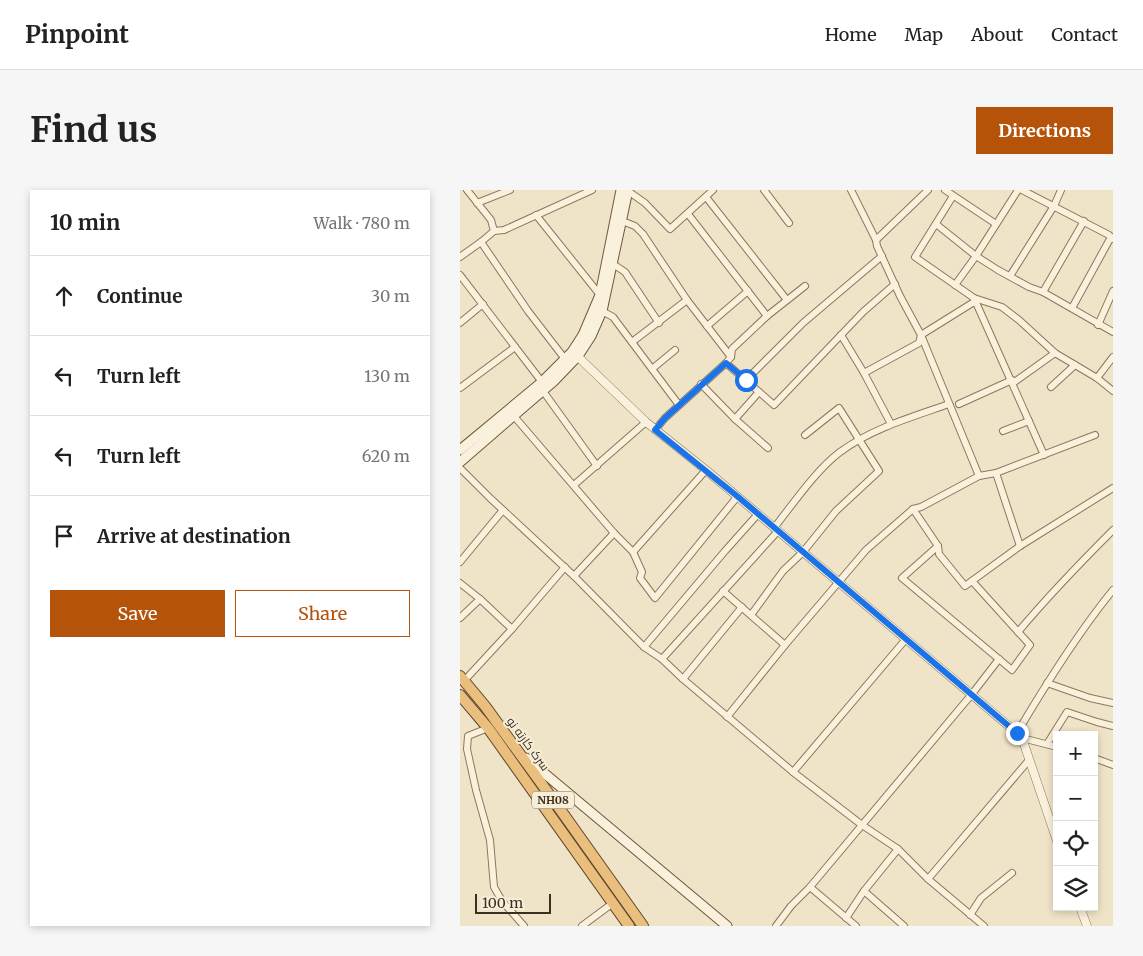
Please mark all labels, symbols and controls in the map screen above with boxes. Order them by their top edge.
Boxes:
text: Pinpoint [25,19,129,50]
text: Home [825,23,877,46]
text: Map [905,23,943,46]
text: About [971,23,1023,46]
text: Contact [1051,23,1118,46]
button: Directions [976,107,1113,154]
text: Find us [30,108,157,152]
text: 10 min [50,209,120,236]
text: Walk · 780 m [313,213,410,233]
icon: ahead [50,282,78,310]
text: Continue [97,284,183,308]
text: 30 m [371,286,410,306]
icon: left [50,362,78,390]
text: Turn left [97,364,181,388]
text: 130 m [364,366,410,386]
route start [735,369,758,392]
icon: left [50,442,78,470]
text: Turn left [97,444,181,468]
text: 620 m [362,446,410,466]
icon: arrive [50,522,78,550]
text: Arrive at destination [97,524,291,548]
button: Save [50,590,225,637]
button: Share [235,590,410,637]
street label: سرک کارته نو [504,714,553,774]
route end [1006,722,1029,745]
map controls [1053,731,1098,911]
button: + [1053,731,1098,776]
button: − [1053,776,1098,821]
road number: NH08 [532,792,574,808]
button: locate [1053,821,1098,866]
button: layers [1053,866,1098,911]
scale bar [475,891,551,914]
text: 100 m [482,894,523,912]

